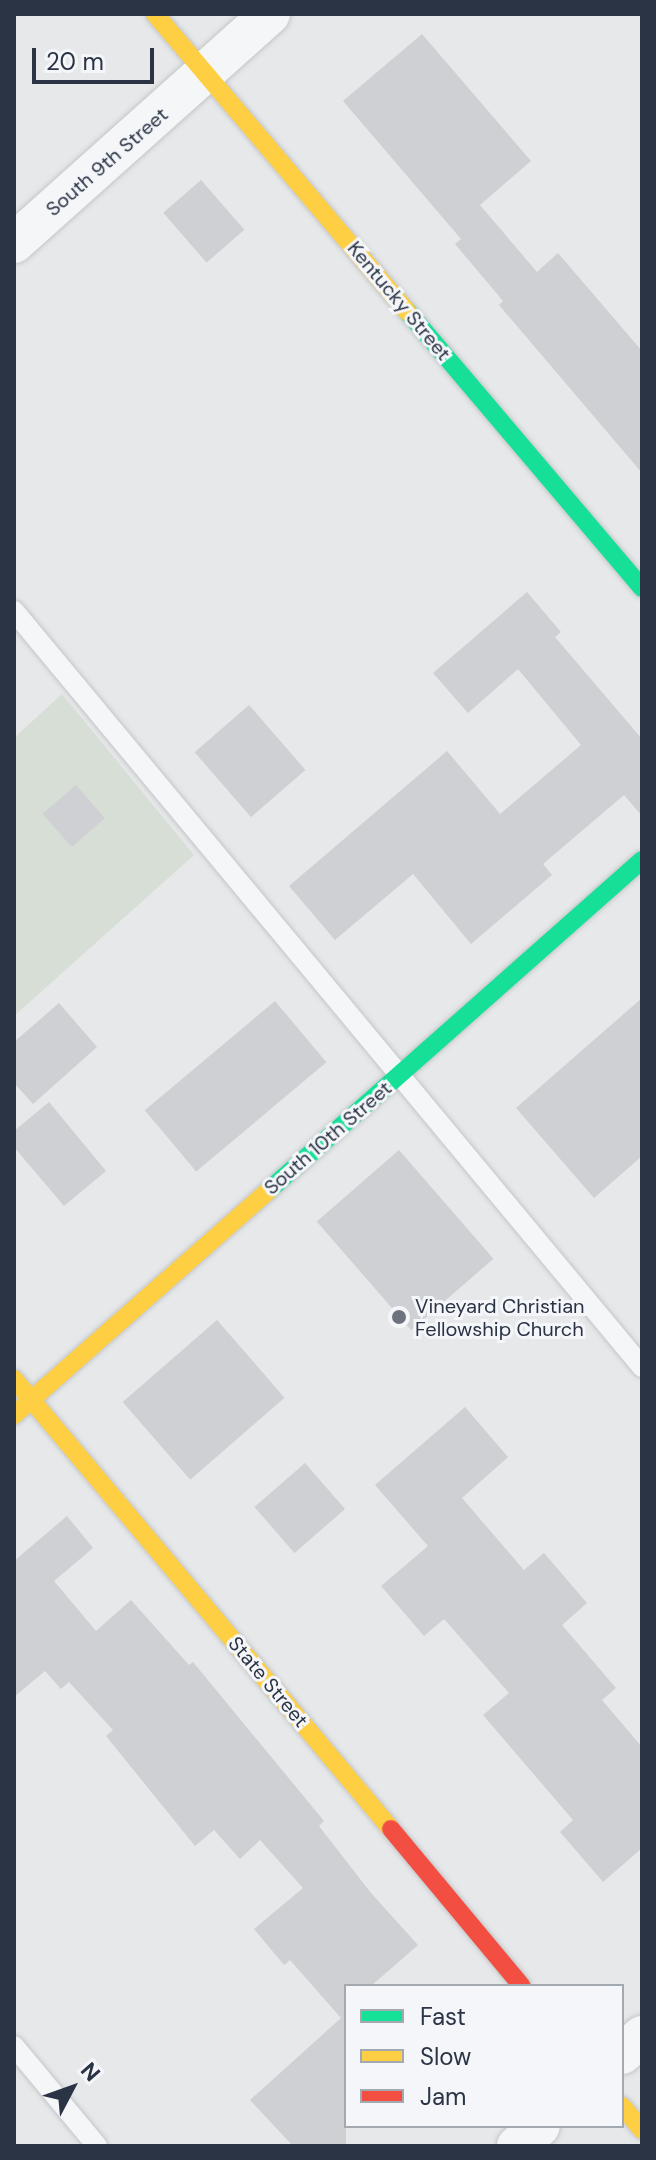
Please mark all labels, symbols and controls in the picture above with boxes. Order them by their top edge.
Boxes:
scale bar [36,32,158,82]
text: 20 m [46,46,104,77]
street label: South 9th Street [41,103,173,221]
street label: Kentucky Street [342,237,456,365]
street label: South 10th Street [259,1076,397,1200]
place label: Vineyard Christian Fellowship Church [415,1294,585,1341]
marker: Vineyard Christian Fellowship Church [390,1308,408,1326]
street label: State Street [223,1632,313,1732]
legend [344,1984,624,2128]
text: Fast [420,2001,466,2032]
text: Slow [420,2041,471,2072]
north arrow [32,2048,112,2128]
text: N [74,2056,107,2087]
text: Jam [420,2081,466,2112]

